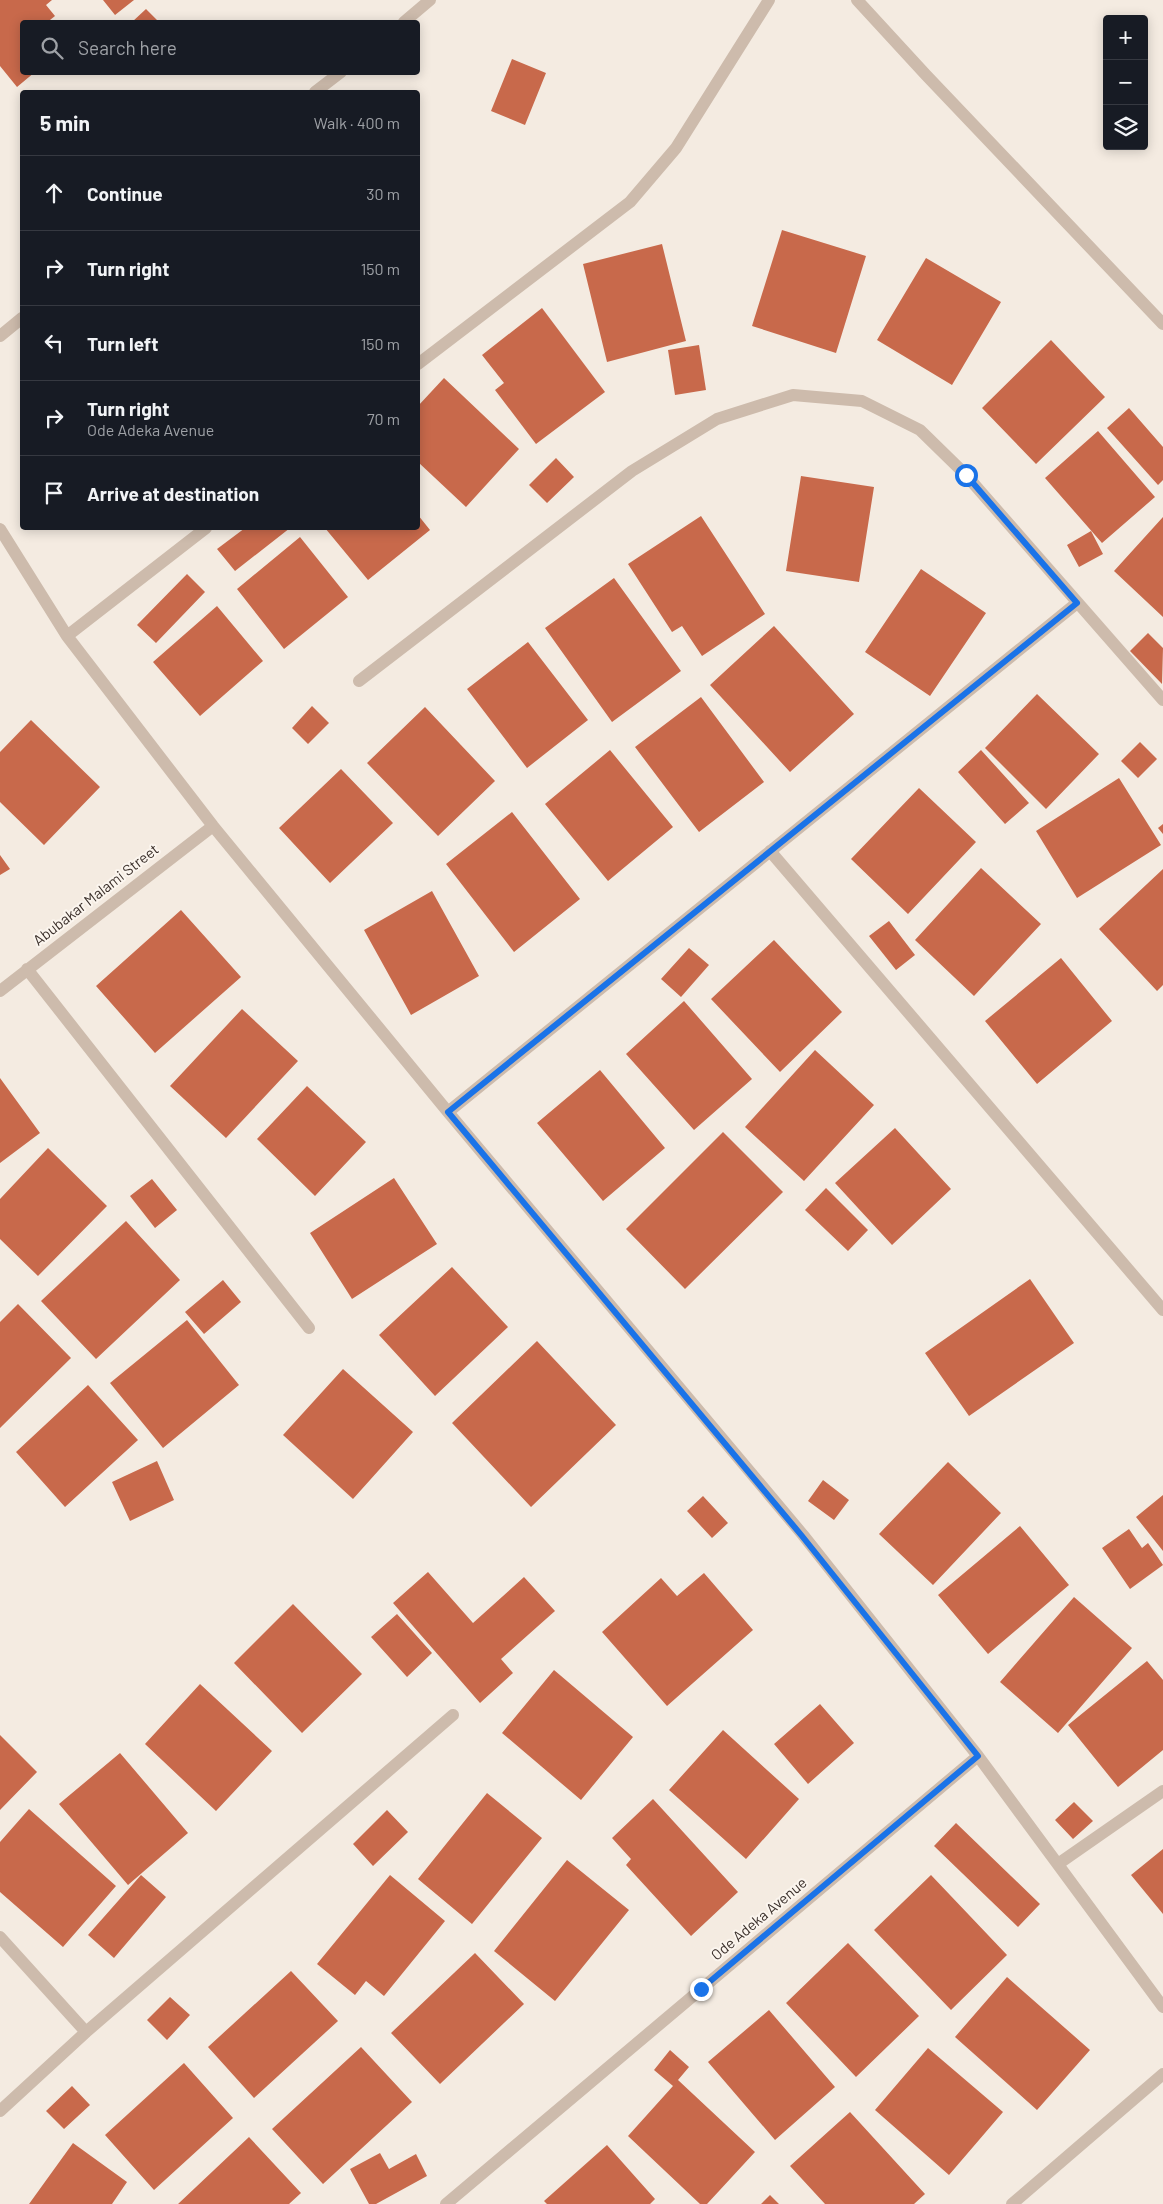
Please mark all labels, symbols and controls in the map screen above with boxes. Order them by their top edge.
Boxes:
map controls [1103,15,1148,150]
button: + [1103,15,1148,60]
search box [20,20,420,75]
icon: search [38,34,66,62]
text: Search here [78,36,177,59]
button: − [1103,60,1148,105]
button: layers [1103,105,1148,150]
text: 5 min [40,110,90,135]
text: Walk · 400 m [314,113,400,132]
icon: ahead [40,179,68,207]
text: Continue [87,182,163,205]
text: 30 m [366,184,400,203]
icon: right [40,254,68,282]
text: Turn right [87,257,169,280]
text: 150 m [361,259,400,278]
icon: left [40,329,68,357]
text: Turn left [87,332,158,355]
text: 150 m [361,334,400,353]
text: Turn right [87,397,169,420]
icon: right [40,404,68,432]
text: 70 m [367,409,400,428]
text: Ode Adeka Avenue [87,420,214,439]
route start [955,464,978,487]
icon: arrive [40,479,68,507]
text: Arrive at destination [87,482,259,505]
street label: Abubakar Malami Street [29,840,162,949]
street label: Ode Adeka Avenue [707,1873,810,1963]
route end [690,1978,713,2001]

